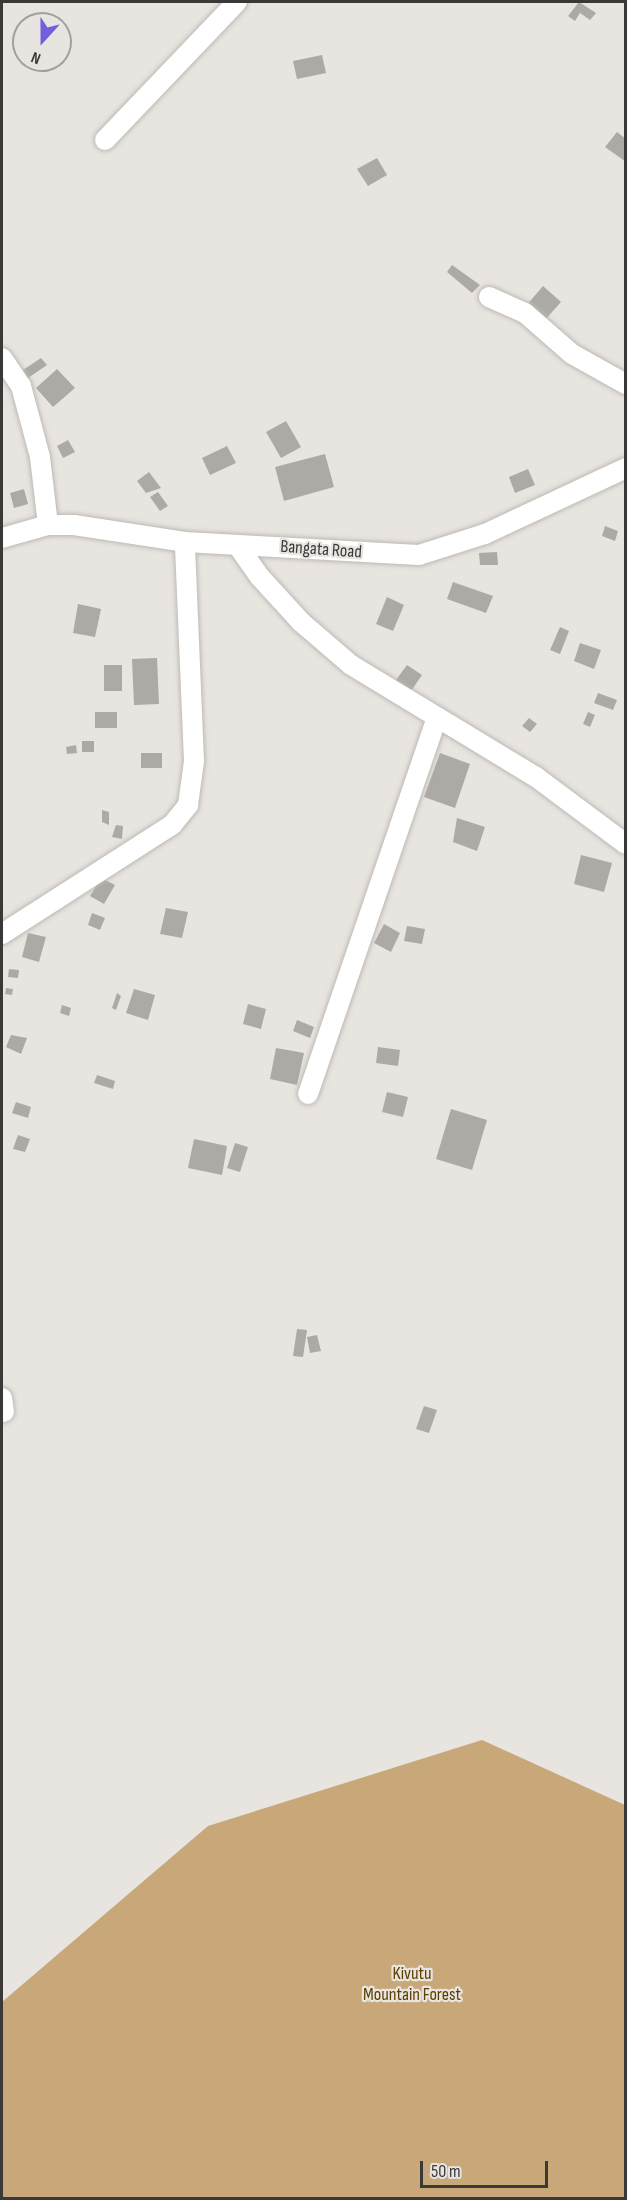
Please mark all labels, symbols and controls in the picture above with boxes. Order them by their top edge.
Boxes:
north arrow [12,12,72,72]
text: N [29,47,43,68]
street label: Bangata Road [279,536,363,564]
park label: Kivutu Mountain Forest [363,1964,461,2006]
scale bar [423,2149,550,2187]
text: 50 m [431,2161,461,2182]

